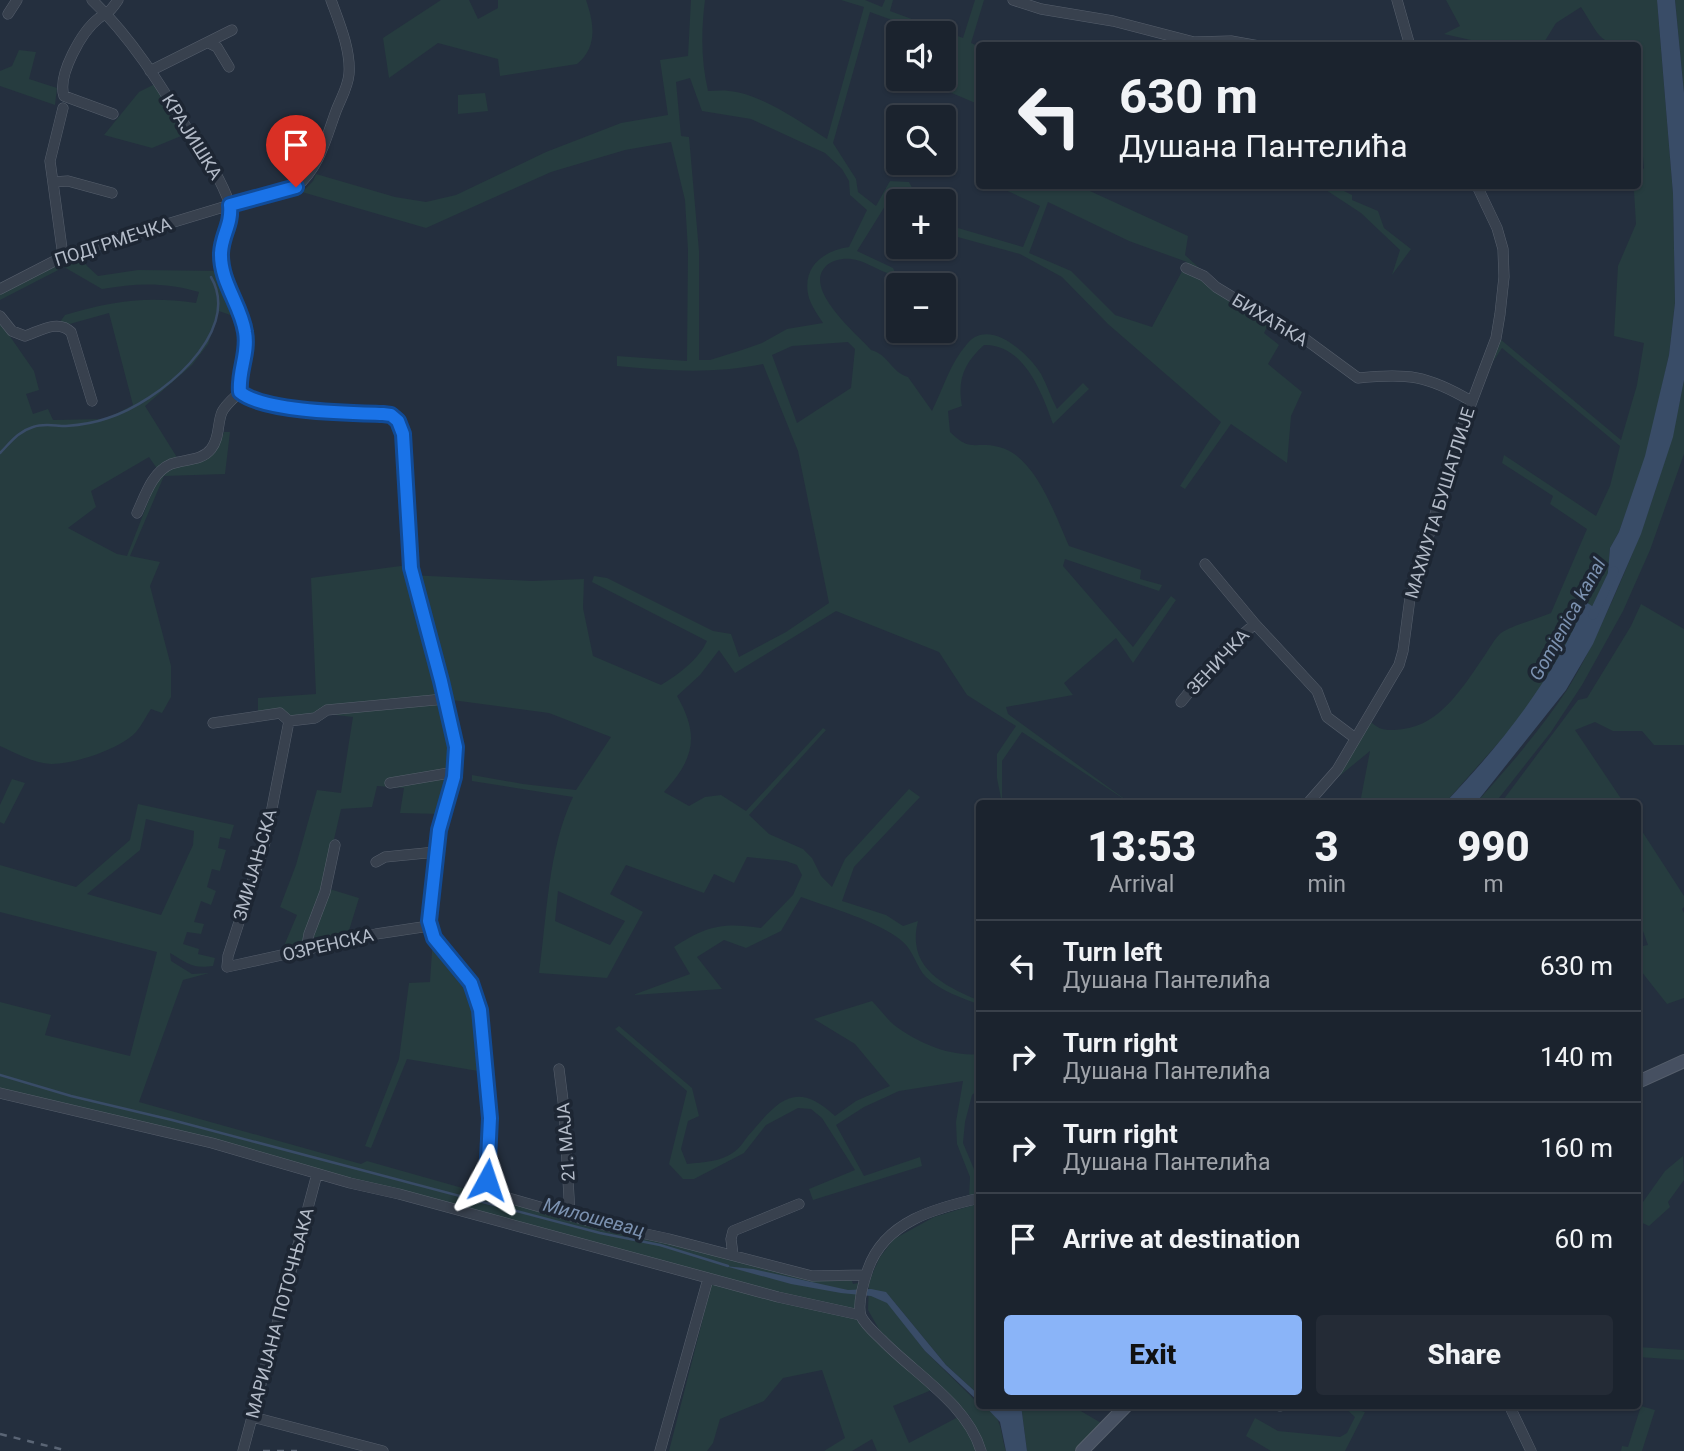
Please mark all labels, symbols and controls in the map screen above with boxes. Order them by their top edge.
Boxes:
map controls [886,21,956,343]
button: sound [886,21,956,91]
text: 630 m [1119,68,1258,125]
icon: left [1004,70,1095,161]
street label: КРАЈИШКА [158,90,227,183]
button: search [886,105,956,175]
pin [266,115,326,187]
icon: arrive [277,126,315,164]
text: Душана Пантелића [1119,127,1408,165]
button: + [886,189,956,259]
street label: ПОДГРМЕЧКА [52,213,174,270]
button: − [886,273,956,343]
street label: БИХАЋКА [1229,289,1312,350]
street label: МАХМУТА БУШАТЛИЈЕ [1400,405,1479,601]
water label: Gomjenica kanal [1524,554,1611,684]
street label: ЗЕНИЧКА [1182,624,1253,699]
street label: ЗМИЈАЊСКА [229,806,281,923]
text: 13:53 [1087,822,1196,871]
text: 3 [1315,822,1339,871]
text: 990 [1457,822,1530,871]
text: Arrival [1109,871,1174,898]
text: min [1307,871,1346,898]
text: m [1483,871,1504,898]
street label: ОЗРЕНСКА [280,924,376,965]
text: Turn left [1063,937,1162,967]
icon: left [1004,947,1042,985]
text: 630 m [1540,951,1613,981]
text: Душана Пантелића [1063,967,1270,994]
text: Turn right [1063,1028,1178,1058]
icon: right [1004,1038,1042,1076]
text: 140 m [1540,1042,1613,1072]
text: Душана Пантелића [1063,1058,1270,1085]
street label: 21. МАЈА [552,1102,579,1182]
text: Turn right [1063,1119,1178,1149]
icon: right [1004,1129,1042,1167]
text: 160 m [1540,1133,1613,1163]
position arrow [450,1143,524,1217]
text: Душана Пантелића [1063,1149,1270,1176]
water label: Милошевац [541,1193,647,1242]
street label: МАРИЈАНА ПОТОЧЊАКА [241,1205,318,1420]
icon: arrive [1004,1220,1042,1258]
text: Arrive at destination [1063,1224,1300,1254]
text: 60 m [1555,1224,1613,1254]
button: Exit [1004,1315,1302,1395]
button: Share [1316,1315,1613,1395]

